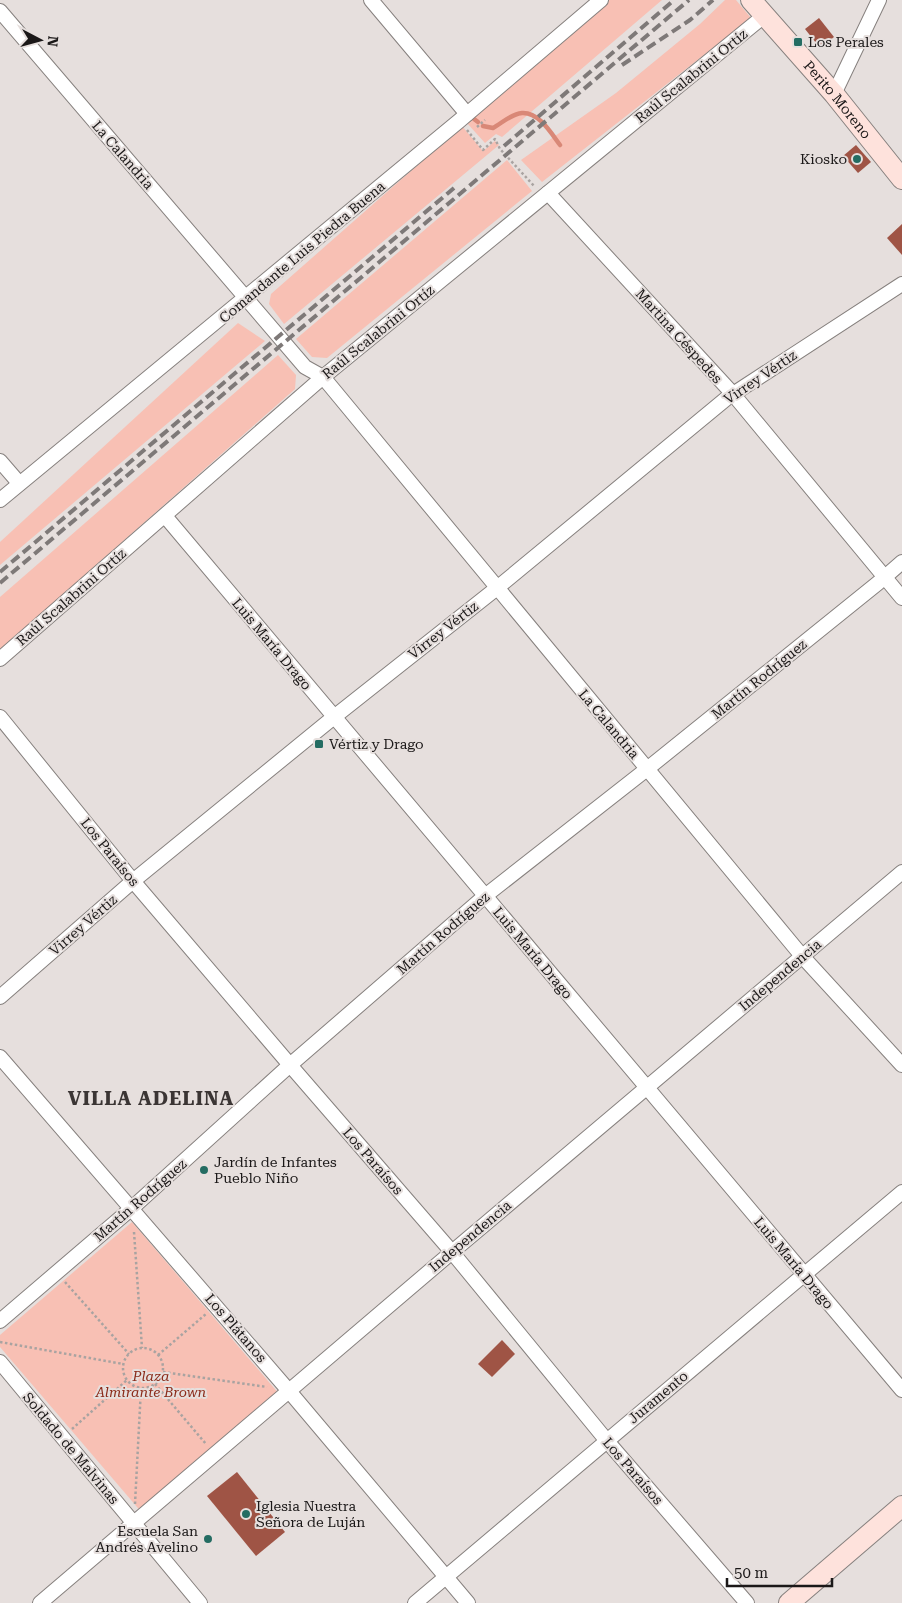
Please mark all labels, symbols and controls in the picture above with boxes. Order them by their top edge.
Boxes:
north arrow [15,15,65,65]
street label: Raúl Scalabrini Ortíz [632,26,751,126]
place label: Los Perales [808,34,884,50]
text: N [44,35,61,48]
marker: Los Perales [792,36,804,48]
street label: Perito Moreno [800,57,875,142]
street label: La Calandria [89,118,157,193]
place label: Kiosko [800,151,847,167]
marker: Kiosko [851,153,863,165]
street label: Comandante Luis Piedra Buena [216,178,388,326]
street label: Raúl Scalabrini Ortíz [319,282,438,382]
street label: Martina Céspedes [633,286,726,387]
street label: Virrey Vértiz [721,347,800,407]
street label: Raúl Scalabrini Ortíz [13,545,129,649]
street label: Luis María Drago [229,595,315,693]
street label: Virrey Vértiz [405,598,481,662]
street label: Martín Rodríguez [708,636,810,722]
street label: La Calandria [575,686,643,762]
place label: Vértiz y Drago [329,736,424,752]
marker: Vértiz y Drago [313,738,325,750]
street label: Los Paraísos [78,815,143,890]
street label: Martín Rodríguez [394,888,493,977]
street label: Virrey Vértiz [46,891,120,959]
street label: Luis María Drago [490,904,576,1002]
street label: Independencia [736,936,825,1014]
district label: VILLA ADELINA [68,1087,234,1110]
street label: Los Paraísos [340,1124,407,1198]
place label: Jardín de Infantes Pueblo Niño [214,1154,337,1186]
street label: Martín Rodríguez [91,1155,190,1244]
marker: Jardín de Infantes Pueblo Niño [198,1164,210,1176]
street label: Independencia [426,1197,515,1275]
street label: Luis María Drago [751,1214,837,1312]
street label: Los Plátanos [202,1291,270,1366]
street label: Juramento [625,1367,691,1427]
park label: Plaza Almirante Brown [95,1368,207,1400]
street label: Soldado de Malvinas [20,1389,123,1507]
street label: Los Paraísos [600,1434,667,1508]
place label: Iglesia Nuestra Señora de Luján [256,1498,365,1530]
marker: Iglesia Nuestra Señora de Luján [240,1508,252,1520]
place label: Escuela San Andrés Avelino [96,1523,198,1555]
marker: Escuela San Andrés Avelino [202,1533,214,1545]
scale bar [727,1556,832,1588]
text: 50 m [734,1564,769,1582]

